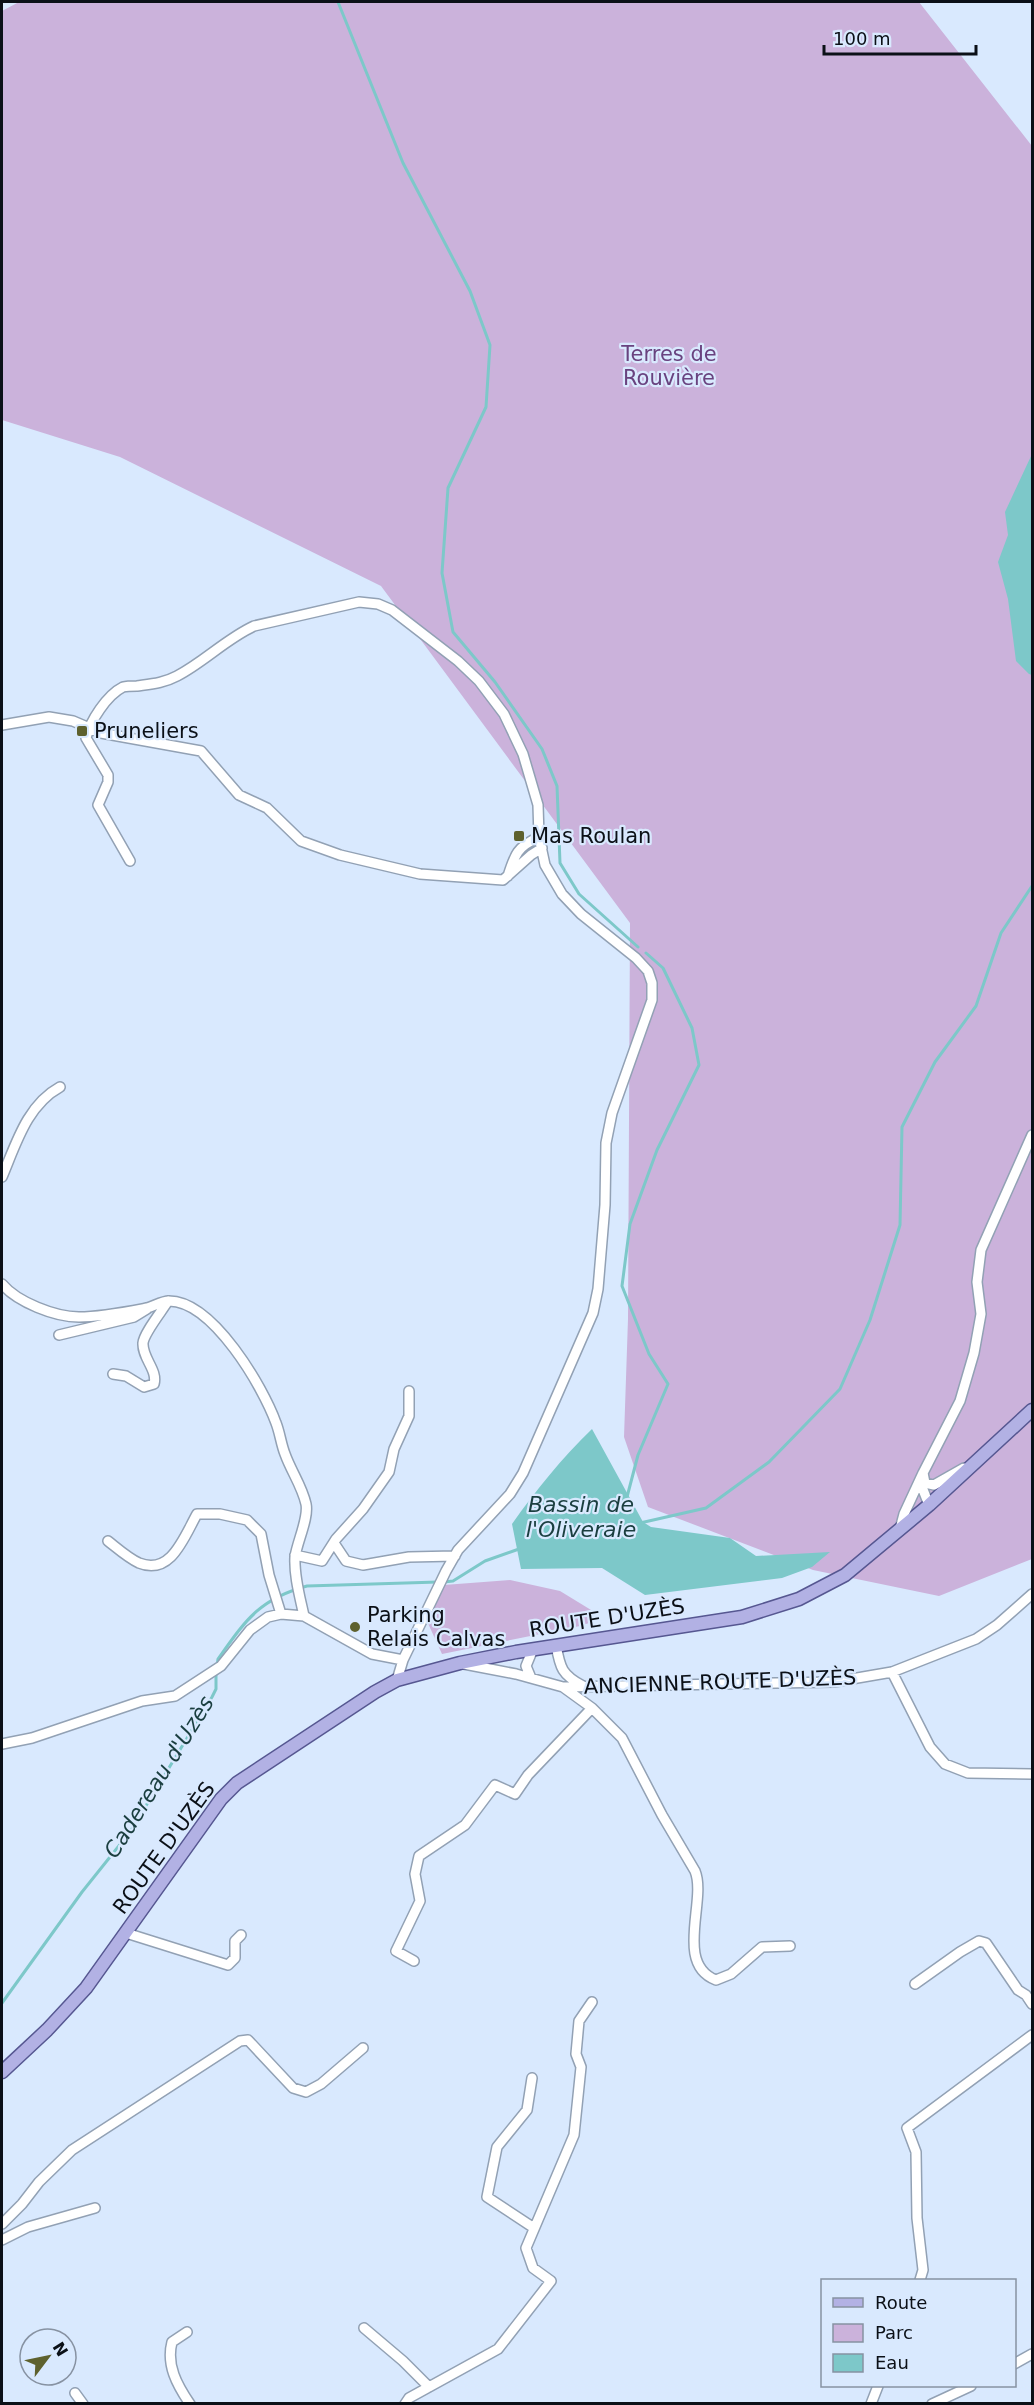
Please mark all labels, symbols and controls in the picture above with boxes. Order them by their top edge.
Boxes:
scale bar [824,18,976,56]
text: 100 m [833,28,891,49]
park label: Terres de Rouvière [620,342,717,390]
place label: Pruneliers [94,719,199,743]
marker: Pruneliers [75,724,89,738]
place label: Mas Roulan [531,824,651,848]
marker: Mas Roulan [512,829,526,843]
water label: Bassin de l'Oliveraie [526,1492,636,1542]
street label: ROUTE D'UZÈS [527,1593,687,1642]
place label: Parking Relais Calvas [367,1603,505,1651]
marker: Parking Relais Calvas [348,1620,362,1634]
street label: ANCIENNE ROUTE D'UZÈS [583,1664,857,1699]
water label: Cadereau d'Uzès [99,1692,219,1862]
street label: ROUTE D'UZÈS [107,1777,220,1919]
legend [821,2279,1016,2387]
text: Route [875,2292,927,2313]
text: Parc [875,2322,913,2343]
north arrow [18,2327,78,2387]
text: N [49,2339,72,2360]
text: Eau [875,2352,909,2373]

